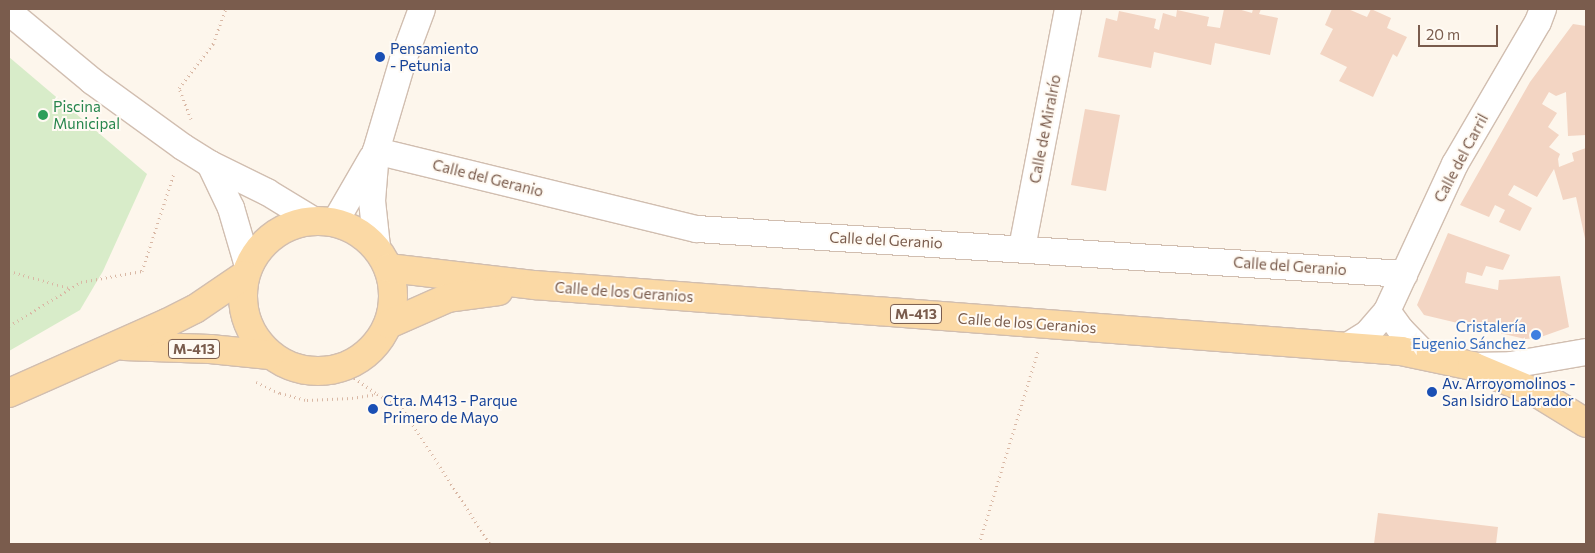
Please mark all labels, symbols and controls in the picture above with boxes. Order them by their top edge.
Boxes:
scale bar [1420,15,1500,47]
text: 20 m [1426,25,1460,43]
place label: Pensamiento - Petunia [390,39,479,74]
marker: Pensamiento - Petunia [374,51,386,63]
street label: Calle de Miralrío [1026,73,1064,185]
place label: Piscina Municipal [53,97,120,132]
marker: Piscina Municipal [37,109,49,121]
street label: Calle del Carril [1430,111,1492,205]
street label: Calle del Geranio [431,156,545,200]
street label: Calle del Geranio [829,228,943,252]
street label: Calle del Geranio [1233,253,1347,279]
street label: Calle de los Geranios [554,278,694,306]
road number: M-413 [890,302,942,326]
street label: Calle de los Geranios [957,309,1097,337]
place label: Cristalería Eugenio Sánchez [1412,317,1526,352]
marker: Cristalería Eugenio Sánchez [1530,329,1542,341]
road number: M-413 [168,338,220,360]
place label: Av. Arroyomolinos - San Isidro Labrador [1442,374,1576,409]
marker: Av. Arroyomolinos - San Isidro Labrador [1426,386,1438,398]
place label: Ctra. M413 - Parque Primero de Mayo [383,391,517,426]
marker: Ctra. M413 - Parque Primero de Mayo [367,403,379,415]

